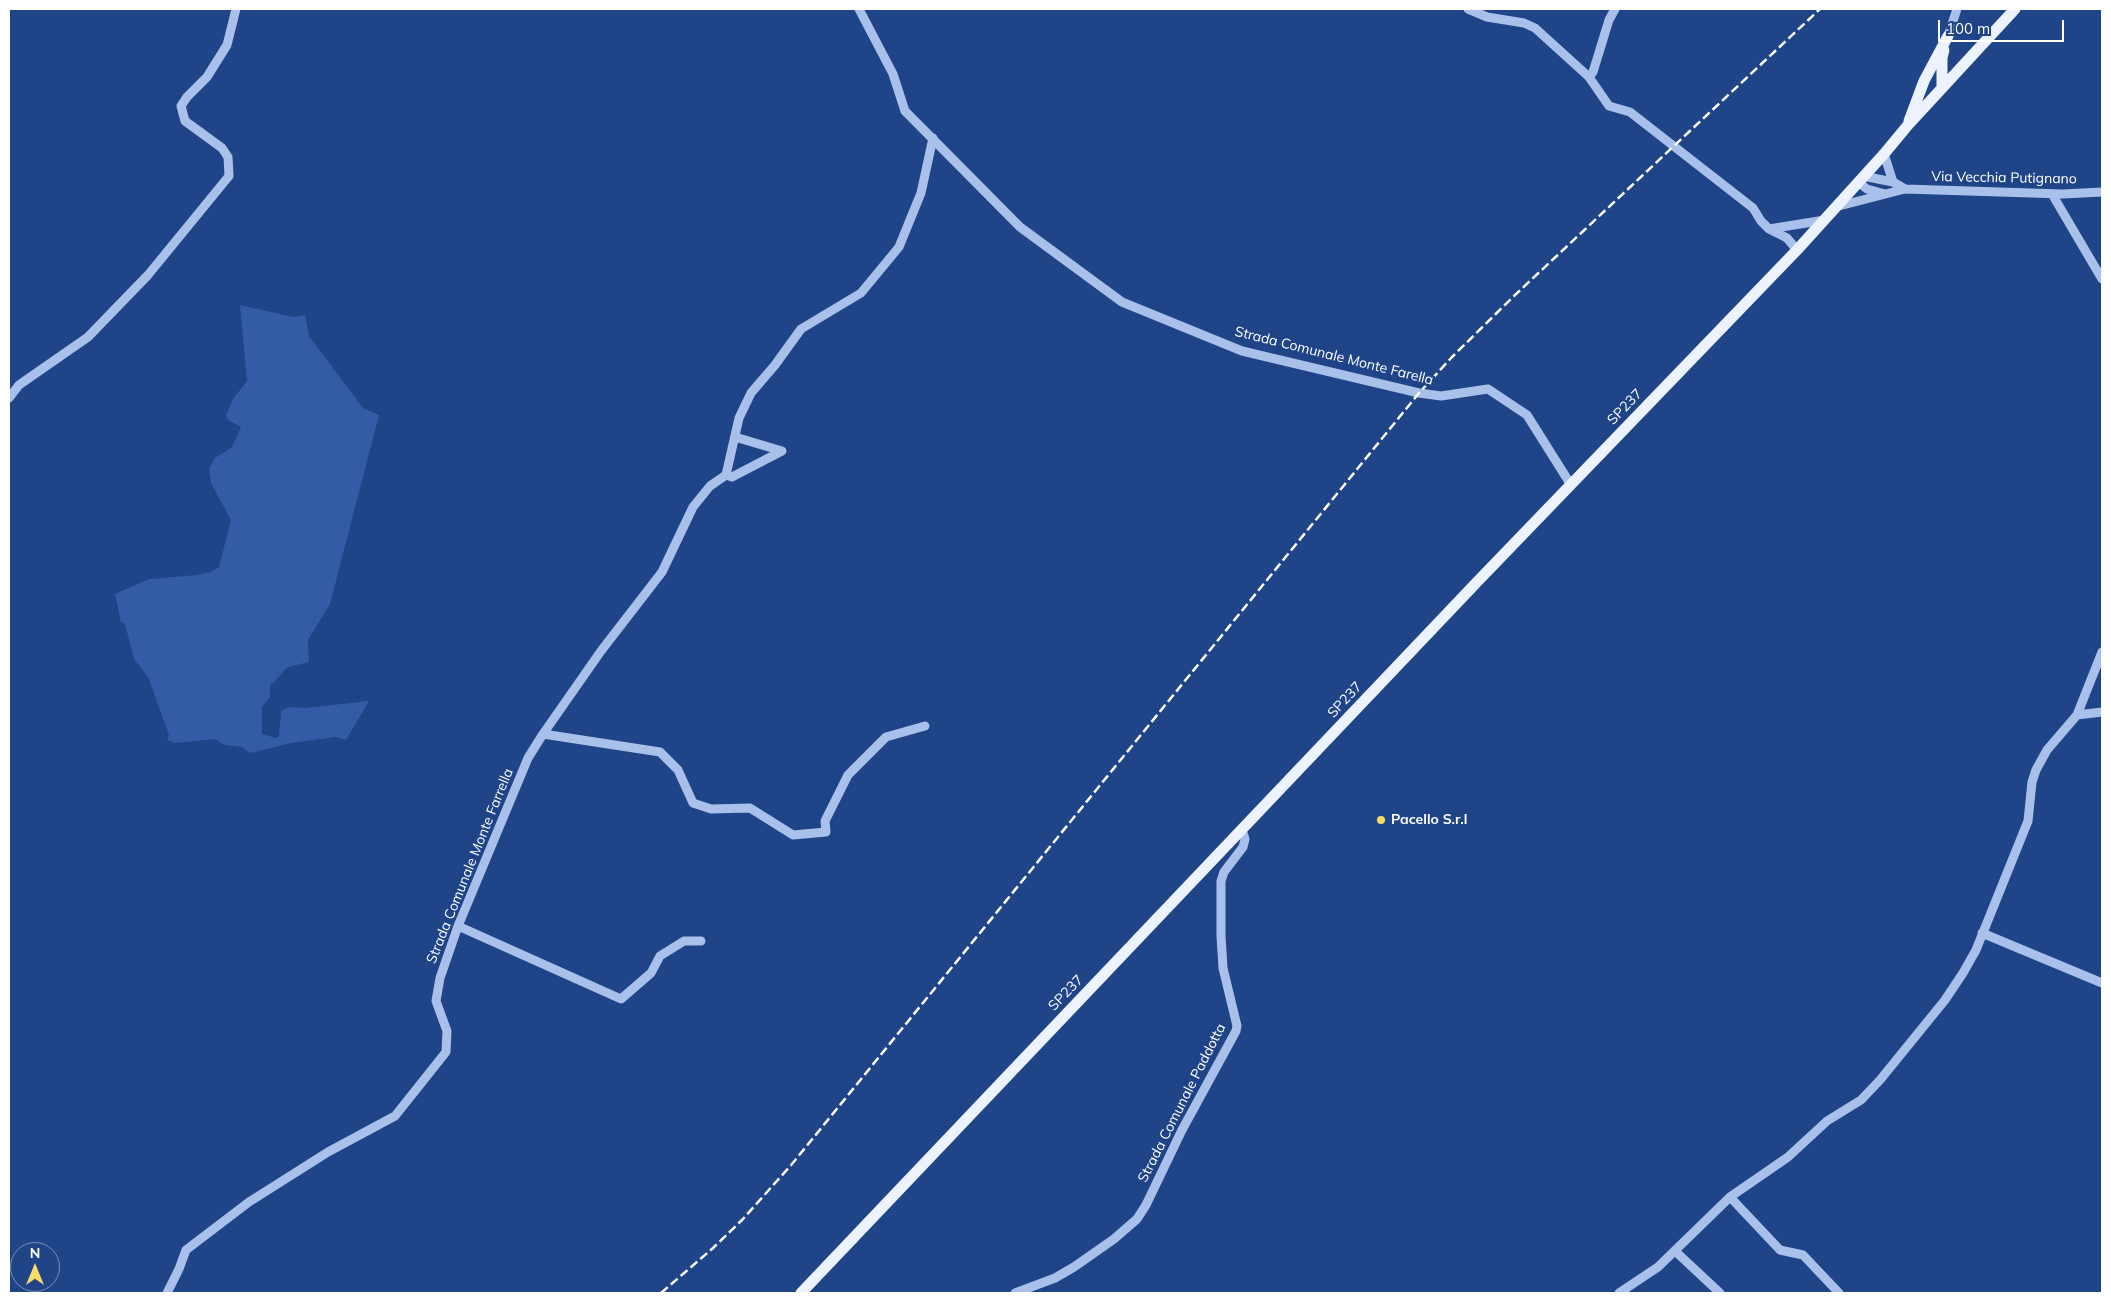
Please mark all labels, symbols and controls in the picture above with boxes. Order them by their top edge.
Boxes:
scale bar [1941,10,2067,42]
text: 100 m [1946,19,1990,38]
street label: Via Vecchia Putignano [1931,168,2077,188]
street label: Strada Comunale Monte Farella [1233,323,1435,389]
street label: SP237 [1604,386,1646,428]
street label: SP237 [1324,679,1366,721]
street label: Strada Comunale Monte Farrella [423,766,517,966]
place label: Pacello S.r.l [1391,812,1467,828]
marker: Pacello S.r.l [1375,814,1387,826]
street label: SP237 [1045,972,1087,1014]
street label: Strada Comunale Paddotta [1135,1021,1229,1185]
north arrow [10,1242,60,1292]
text: N [30,1244,40,1262]

